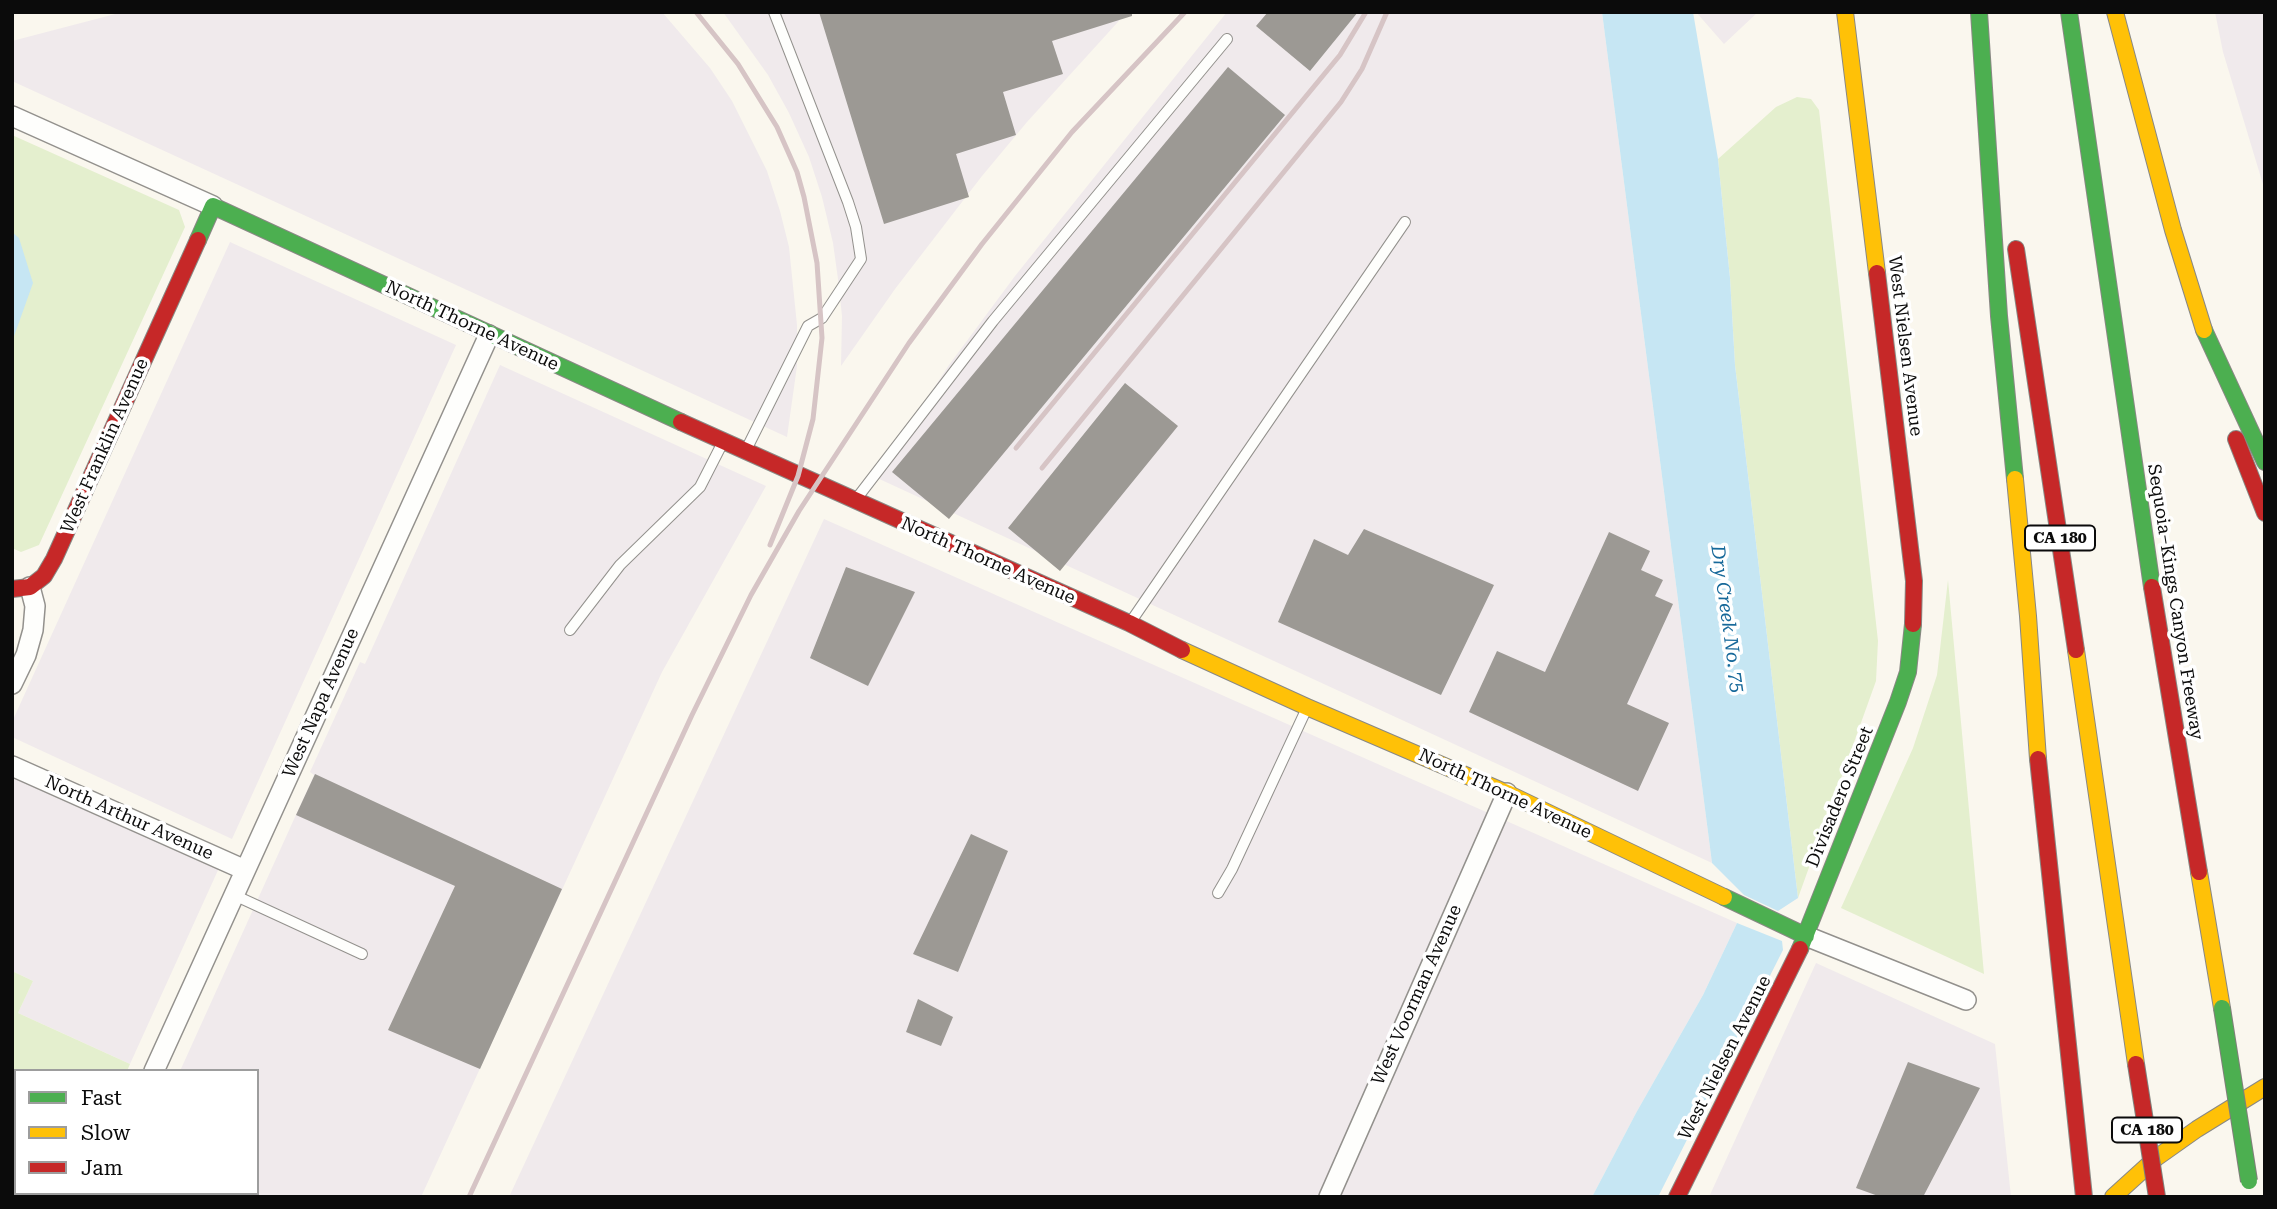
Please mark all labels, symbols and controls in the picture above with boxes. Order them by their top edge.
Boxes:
street label: West Nielsen Avenue [1883,255,1927,437]
street label: North Thorne Avenue [382,276,562,376]
street label: West Franklin Avenue [57,355,153,537]
street label: Sequoia–Kings Canyon Freeway [2143,463,2207,741]
street label: North Thorne Avenue [897,513,1079,609]
road number: CA 180 [2025,526,2095,551]
water label: Dry Creek No. 75 [1705,544,1749,694]
street label: West Napa Avenue [278,625,364,781]
street label: Divisadero Street [1802,724,1878,870]
street label: North Thorne Avenue [1415,744,1595,844]
street label: North Arthur Avenue [41,771,217,865]
street label: West Voorman Avenue [1367,901,1467,1089]
street label: West Nielsen Avenue [1674,972,1776,1144]
legend [14,1069,259,1195]
text: Fast [81,1086,122,1110]
road number: CA 180 [2112,1118,2182,1142]
text: Slow [81,1121,130,1145]
text: Jam [81,1156,123,1180]

